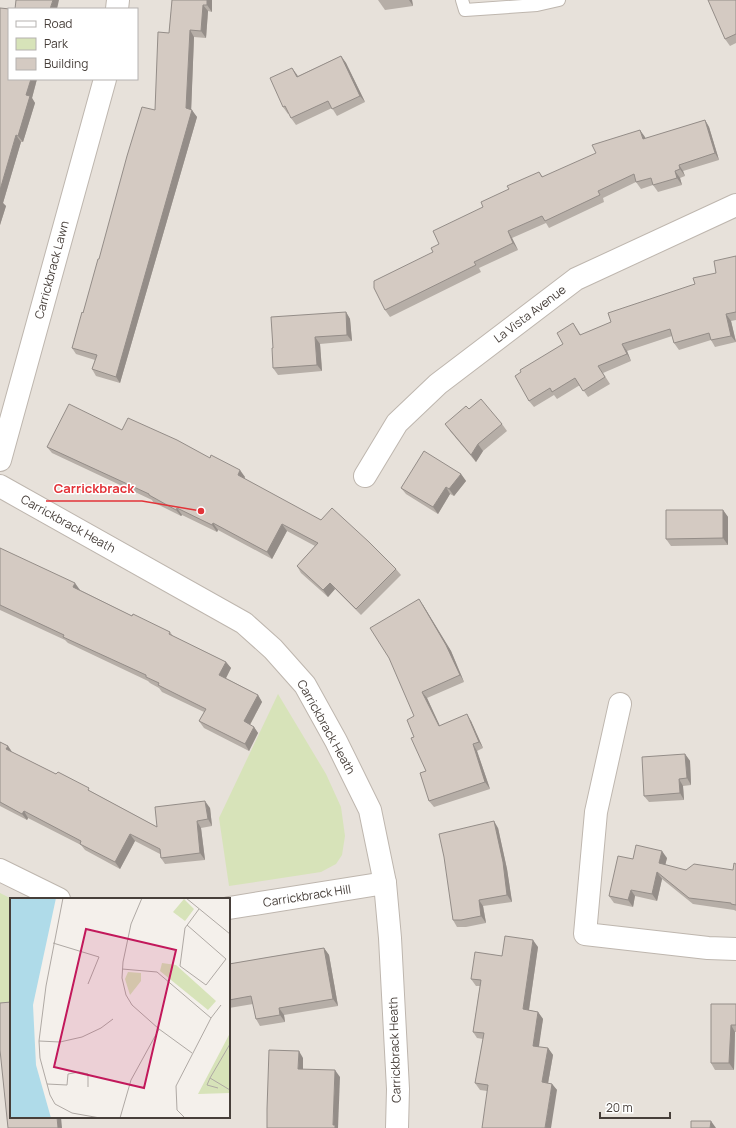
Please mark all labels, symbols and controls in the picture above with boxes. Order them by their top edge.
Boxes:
legend [8,8,138,80]
text: Road [44,15,72,32]
text: Park [44,35,69,52]
text: Building [44,55,88,72]
street label: Carrickbrack Lawn [30,219,73,321]
street label: La Vista Avenue [490,281,569,346]
callout: Carrickbrack [46,476,142,501]
text: Carrickbrack [54,479,135,497]
street label: Carrickbrack Heath [18,490,119,557]
street label: Carrickbrack Heath [293,676,360,777]
street label: Carrickbrack Hill [262,880,352,911]
inset map [10,898,230,1118]
street label: Carrickbrack Heath [384,997,405,1103]
scale bar [600,1094,670,1120]
text: 20 m [606,1099,633,1116]

